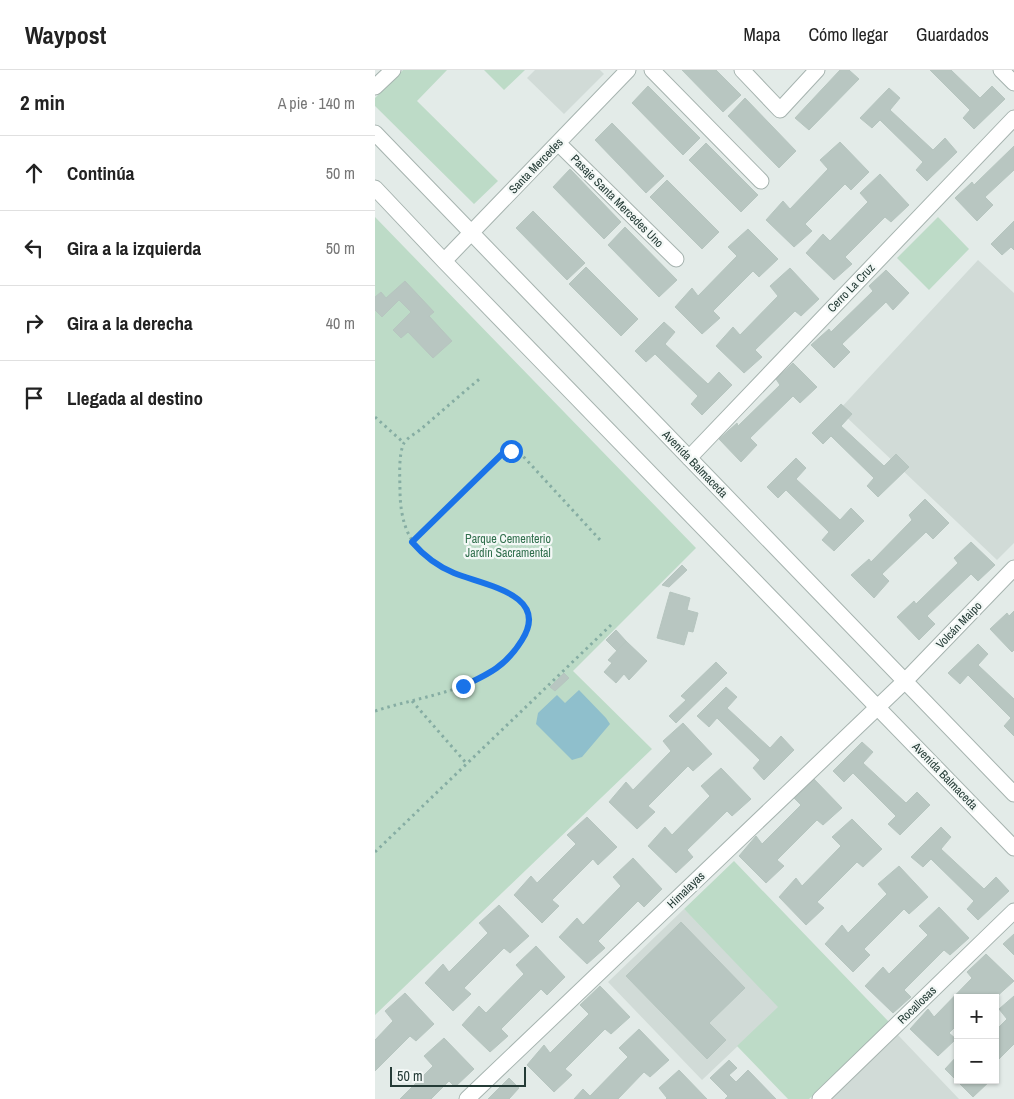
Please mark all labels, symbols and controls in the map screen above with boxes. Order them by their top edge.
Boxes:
text: Waypost [25,19,106,51]
text: Mapa [743,22,780,47]
text: Cómo llegar [808,22,888,47]
text: Guardados [916,22,989,47]
text: 2 min [20,88,65,117]
text: A pie · 140 m [278,92,355,114]
street label: Santa Mercedes [505,135,567,197]
street label: Pasaje Santa Mercedes Uno [567,151,667,251]
icon: ahead [20,159,48,187]
text: Continúa [67,160,135,186]
text: 50 m [326,162,355,184]
icon: left [20,234,48,262]
text: Gira a la izquierda [67,235,201,261]
text: 50 m [326,237,355,259]
street label: Cerro La Cruz [824,260,878,316]
icon: right [20,309,48,337]
text: Gira a la derecha [67,310,193,336]
text: 40 m [326,312,355,334]
icon: arrive [20,384,48,412]
text: Llegada al destino [67,385,203,411]
street label: Avenida Balmaceda [658,426,732,502]
route start [500,440,523,463]
park label: Parque Cementerio Jardín Sacramental [465,531,551,561]
street label: Volcán Maipo [933,598,985,652]
route end [452,675,475,698]
street label: Avenida Balmaceda [908,738,982,814]
street label: Himalayas [664,868,708,912]
street label: Rocallosas [894,982,940,1027]
map controls [954,994,999,1084]
button: + [954,994,999,1039]
button: − [954,1039,999,1084]
scale bar [390,1064,526,1087]
text: 50 m [397,1067,423,1085]

